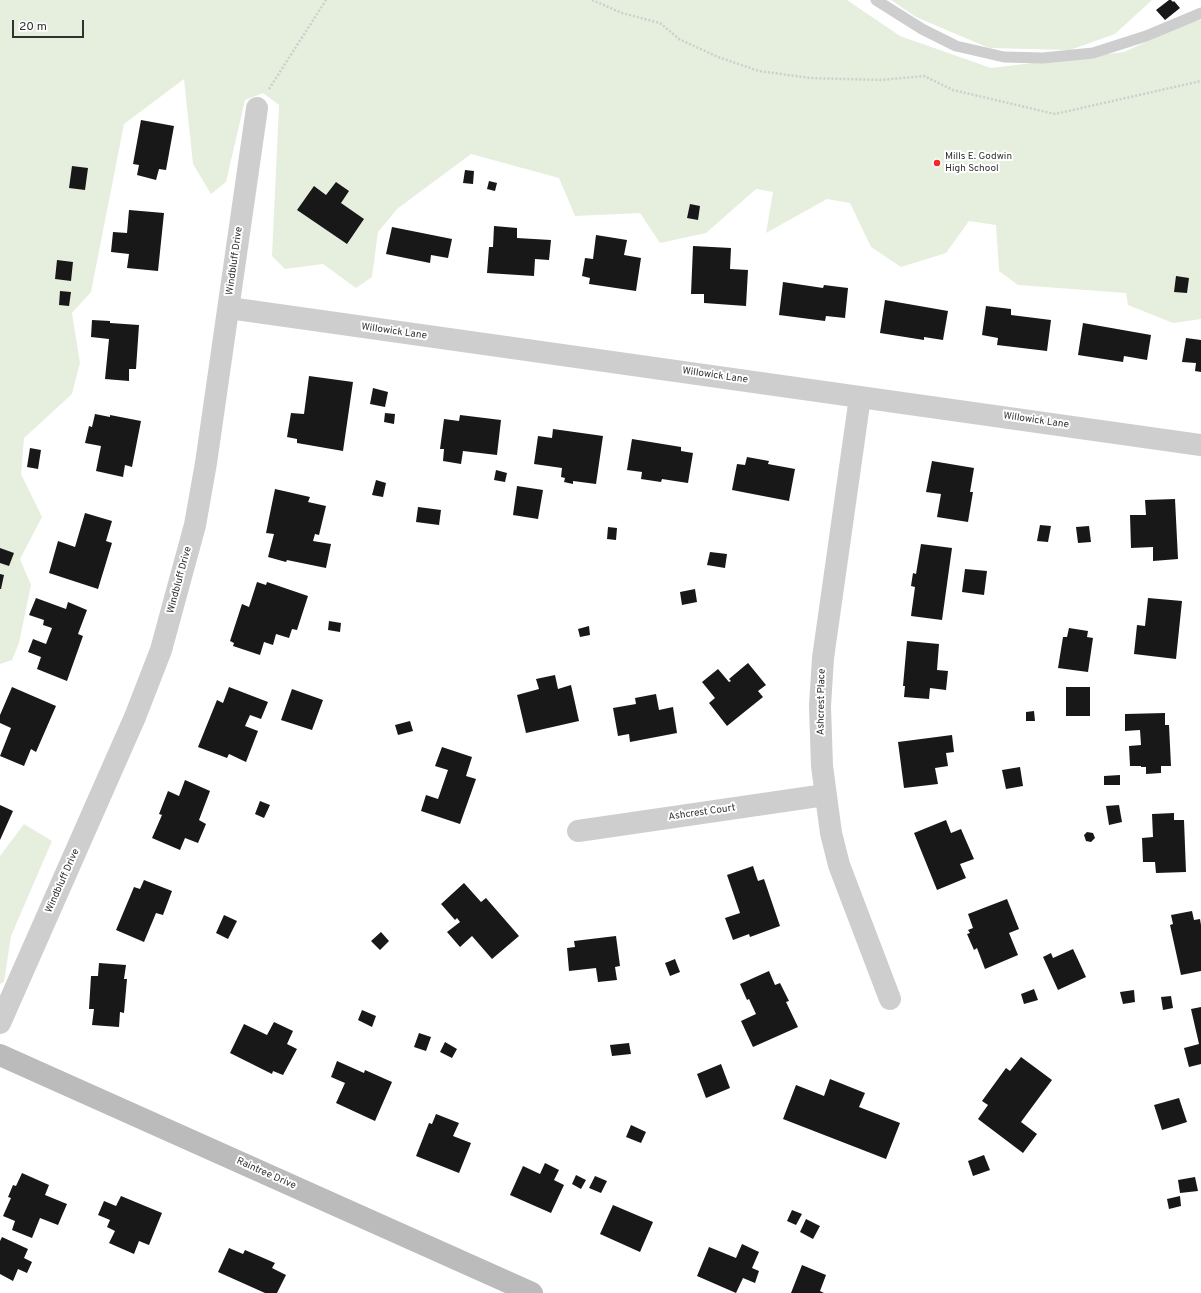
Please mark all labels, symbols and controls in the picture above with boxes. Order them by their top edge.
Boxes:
scale bar [14,12,86,38]
text: 20 m [19,19,47,35]
place label: Mills E. Godwin High School [945,151,1012,174]
marker: Mills E. Godwin High School [932,158,942,168]
street label: Windbluff Drive [224,226,246,296]
street label: Willowick Lane [360,321,428,343]
street label: Willowick Lane [681,365,749,387]
street label: Willowick Lane [1002,410,1070,432]
street label: Windbluff Drive [165,545,195,615]
street label: Ashcrest Place [815,669,829,735]
street label: Ashcrest Court [668,802,736,824]
street label: Windbluff Drive [43,847,83,915]
street label: Raintree Drive [234,1156,298,1192]

